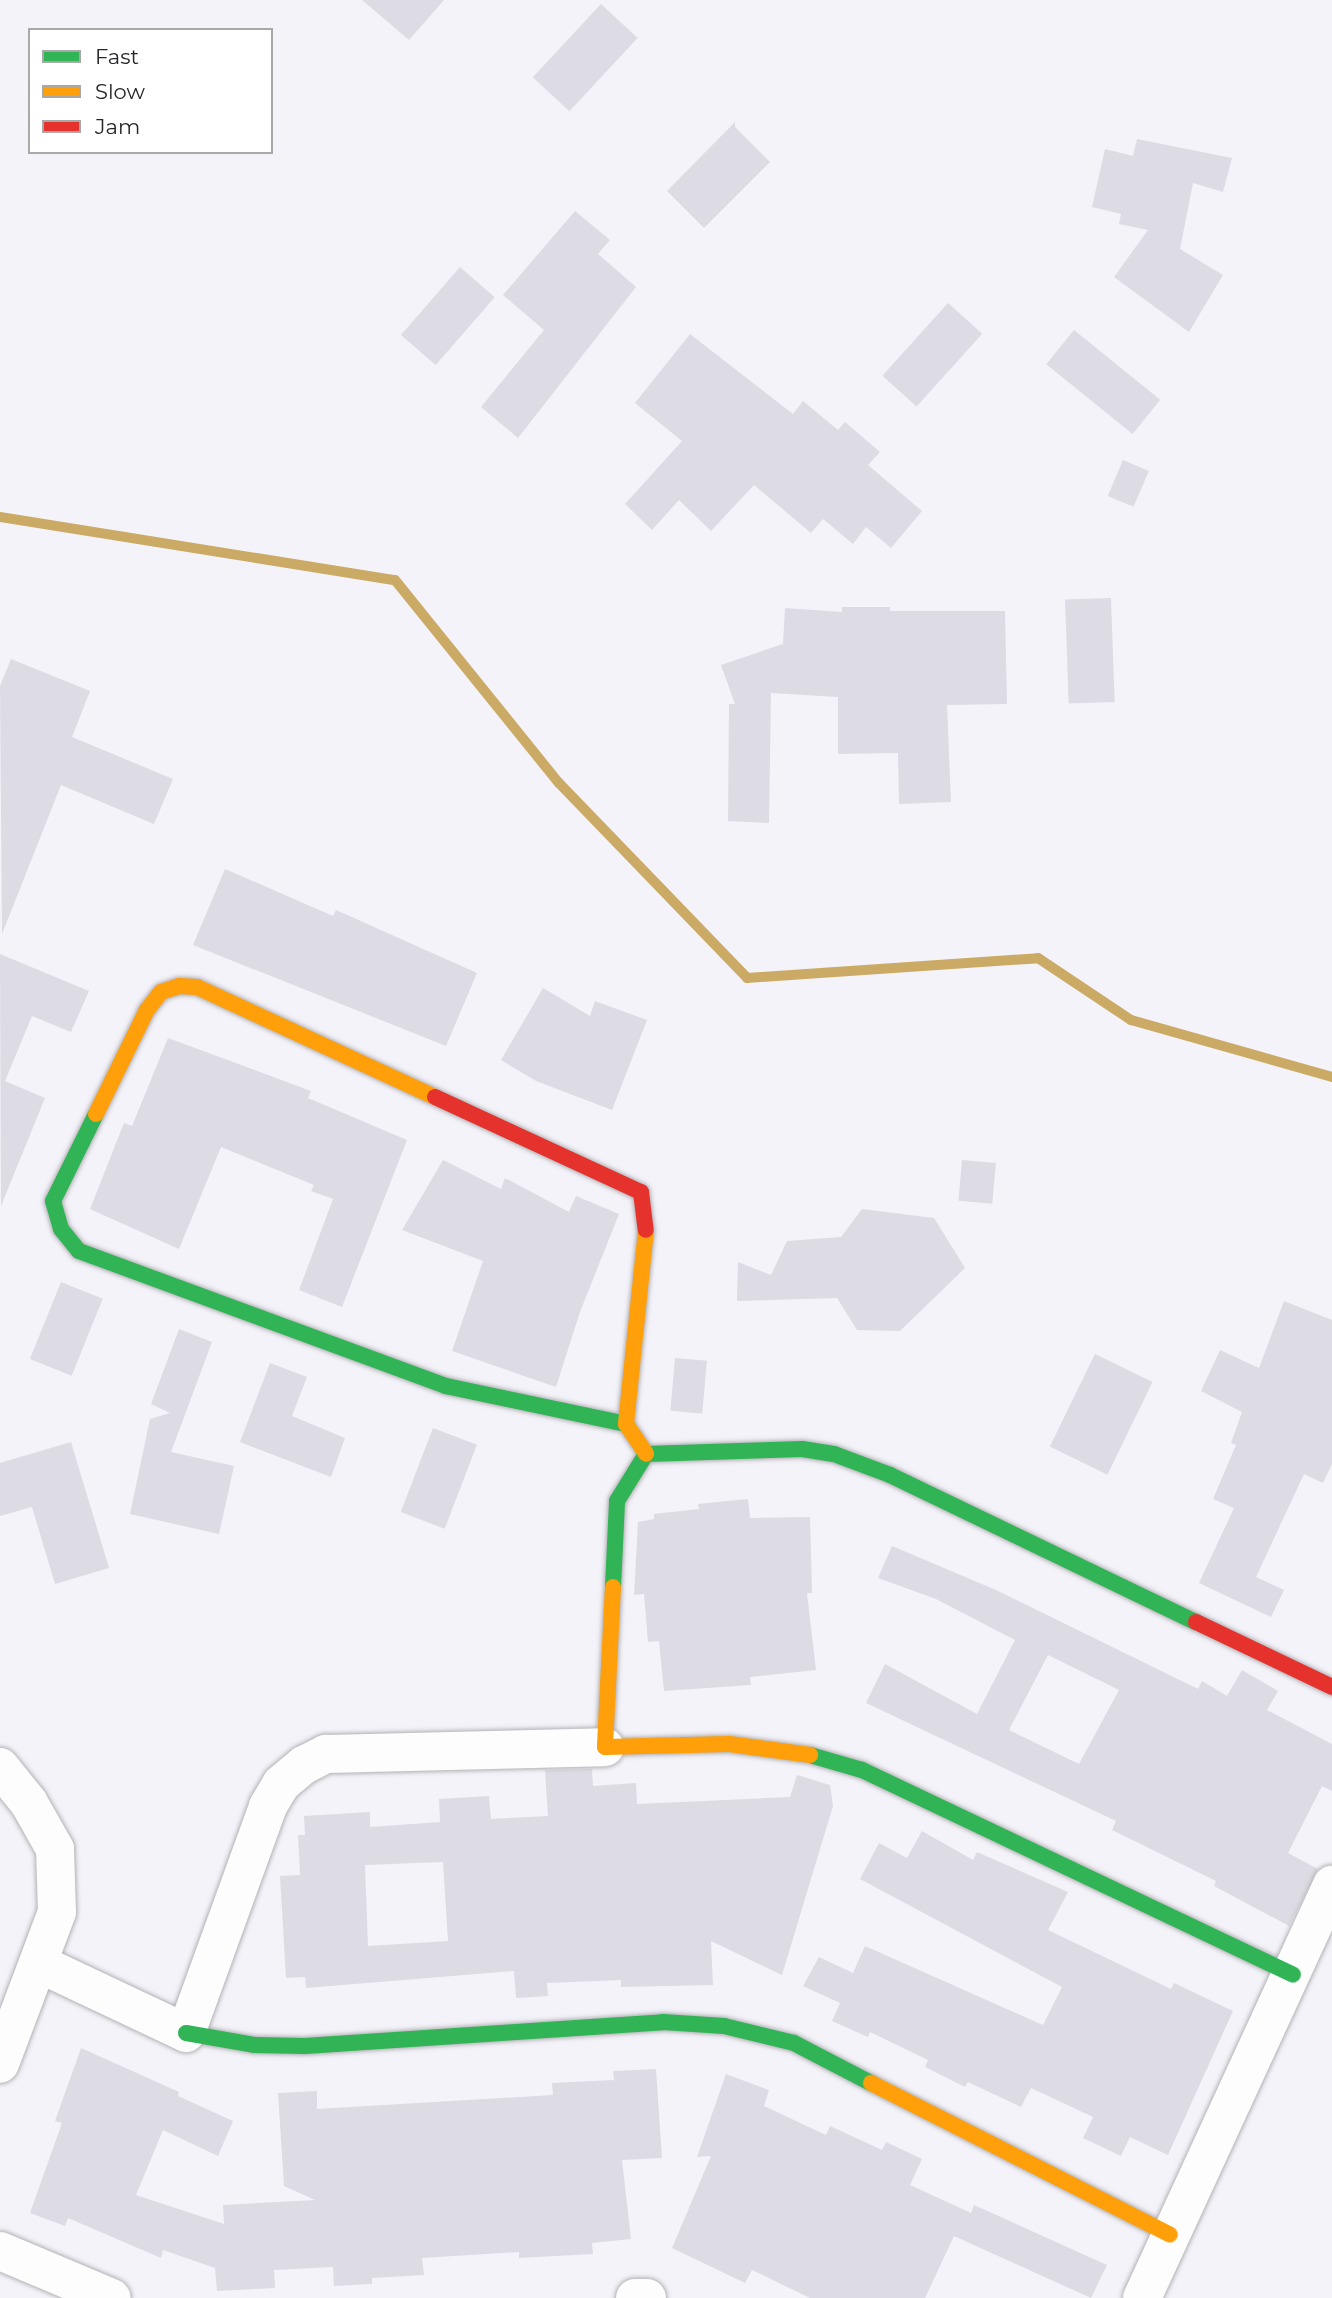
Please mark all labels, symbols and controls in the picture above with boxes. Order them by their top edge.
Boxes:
legend [28,28,273,154]
text: Fast [95,44,139,69]
text: Slow [95,79,145,104]
text: Jam [95,114,140,139]

